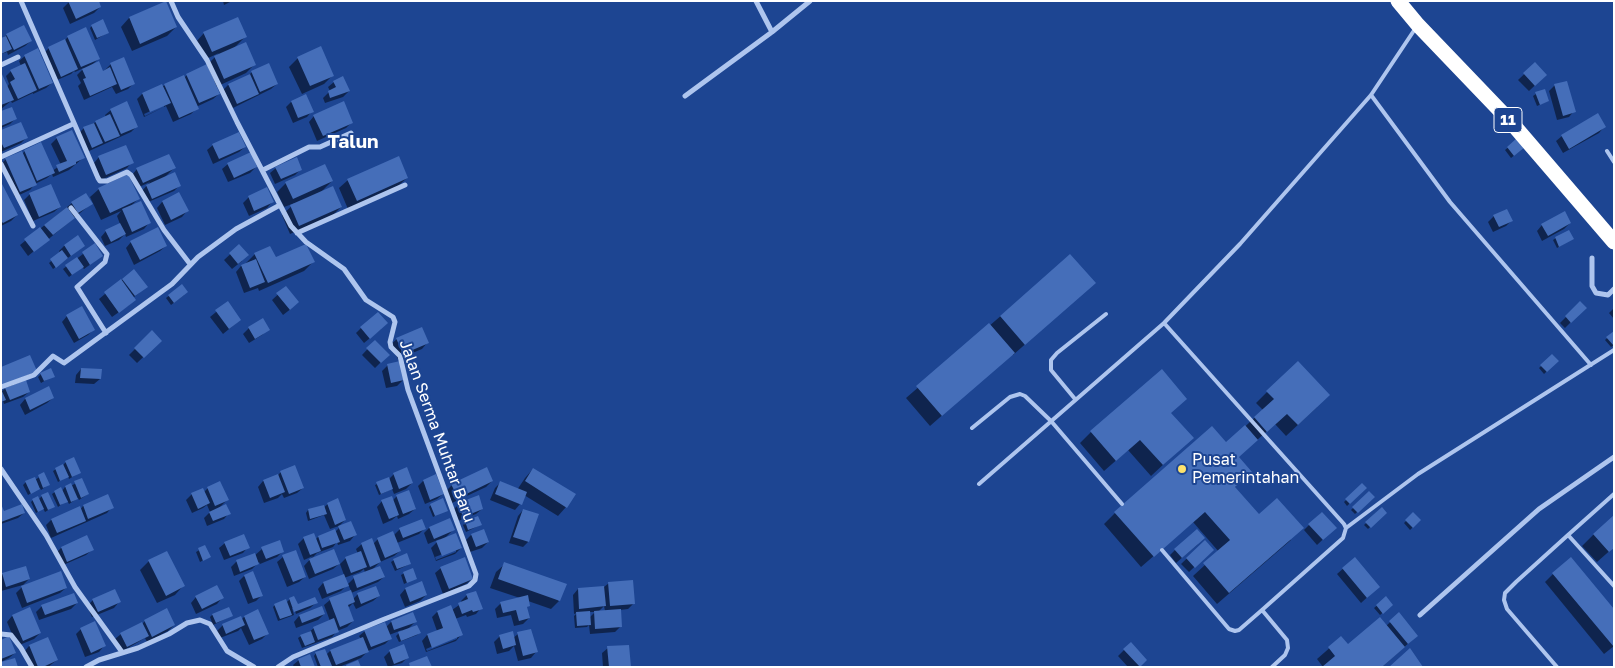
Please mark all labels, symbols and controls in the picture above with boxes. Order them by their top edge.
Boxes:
road number: 11 [1494,108,1522,132]
district label: Talun [327,131,379,153]
street label: Jalan Serma Muhtar Baru [395,337,479,525]
place label: Pusat Pemerintahan [1192,450,1299,488]
marker: Pusat Pemerintahan [1176,463,1188,475]

